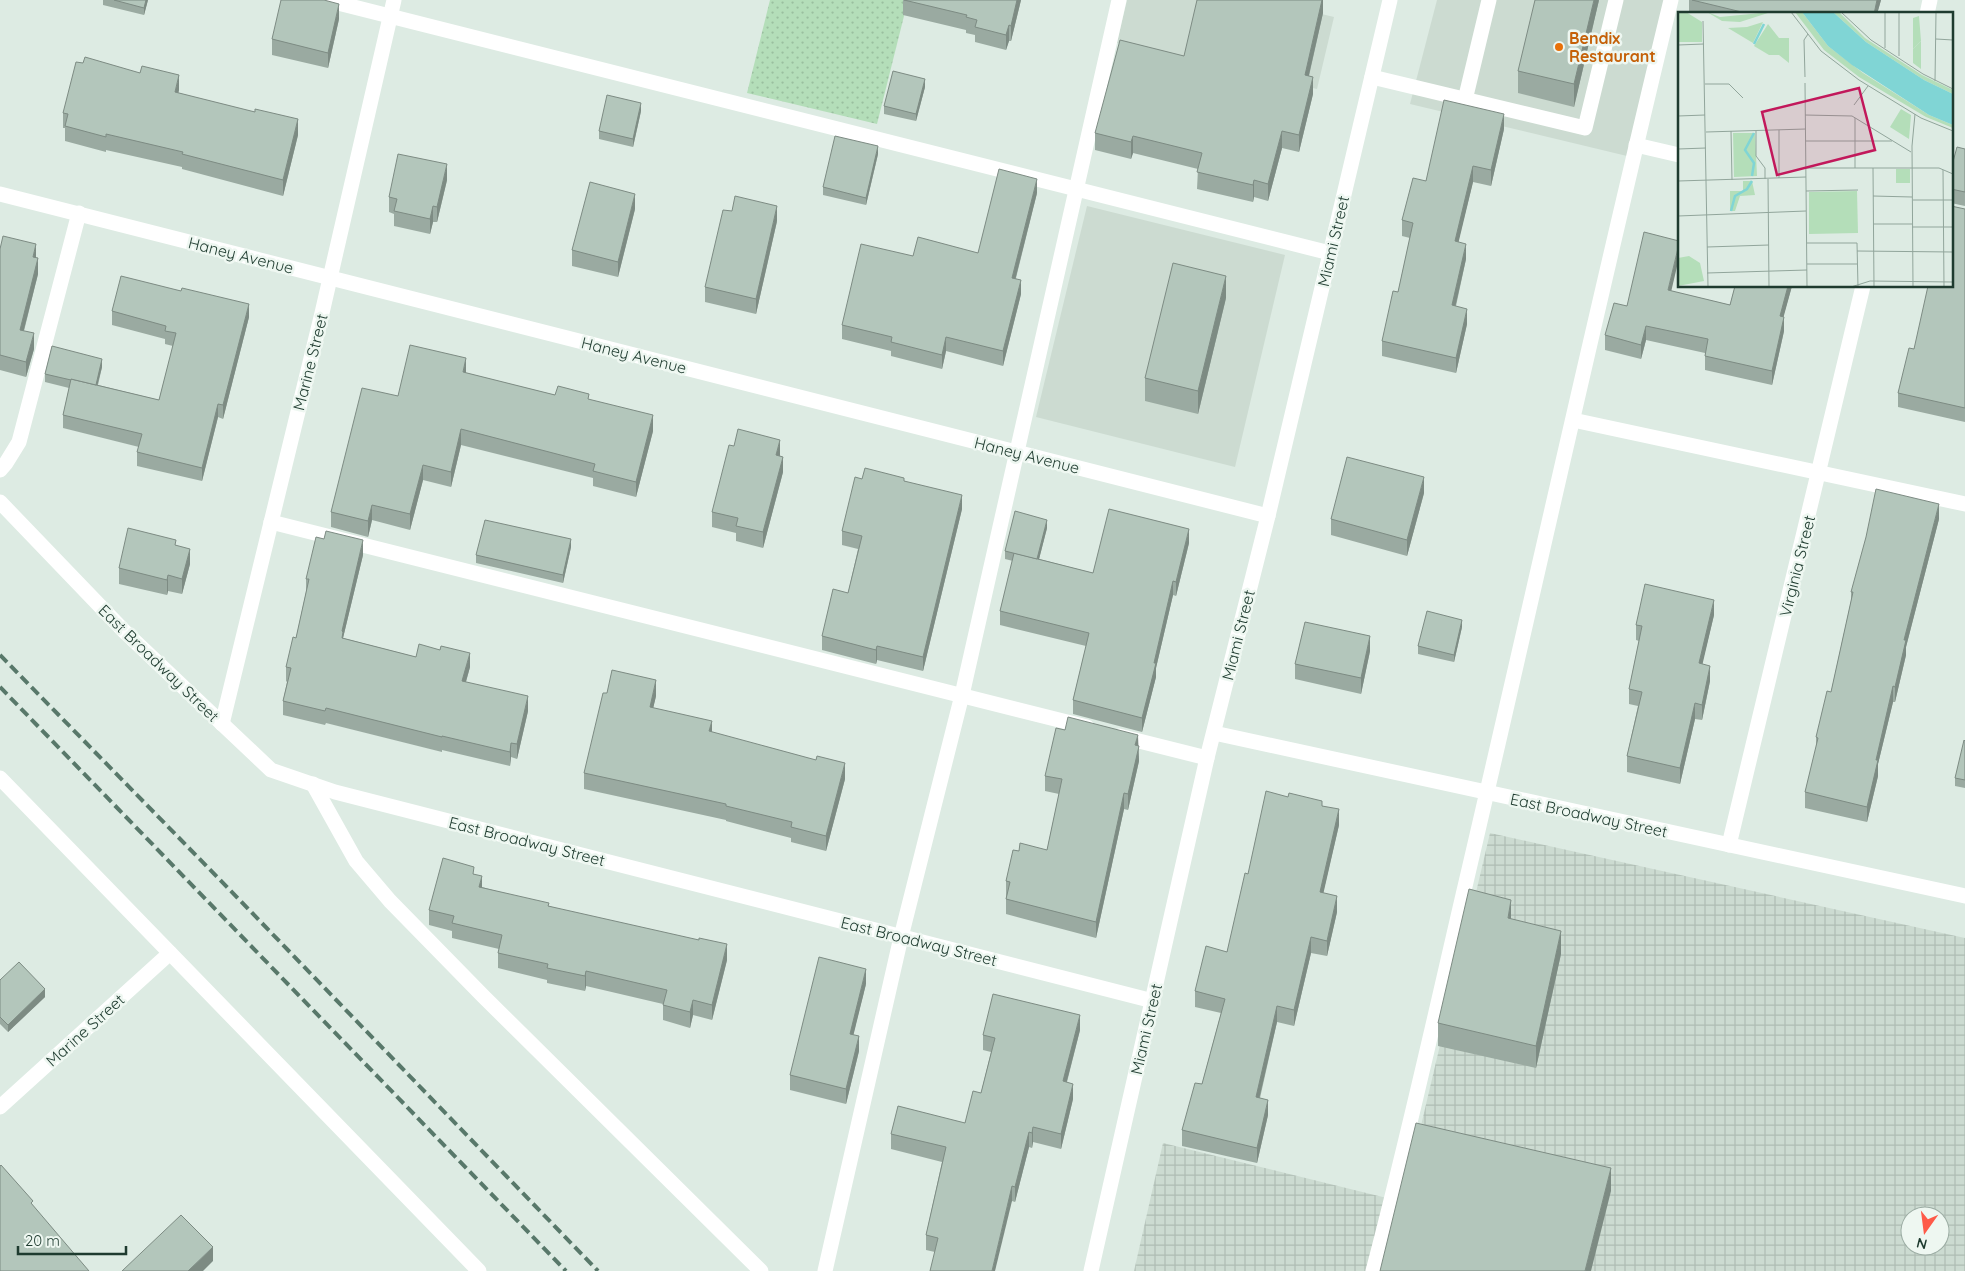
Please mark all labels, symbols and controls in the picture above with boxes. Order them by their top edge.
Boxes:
inset map [1678,12,1952,288]
place label: Bendix Restaurant [1569,28,1656,66]
marker: Bendix Restaurant [1553,41,1565,53]
street label: Miami Street [1313,194,1353,288]
street label: Haney Avenue [186,232,296,278]
street label: Marine Street [288,312,332,412]
street label: Haney Avenue [579,332,689,378]
street label: Haney Avenue [972,432,1082,478]
street label: Virginia Street [1775,513,1819,619]
street label: Miami Street [1217,588,1259,682]
street label: East Broadway Street [94,600,224,726]
street label: East Broadway Street [1509,789,1669,841]
street label: East Broadway Street [447,812,607,870]
street label: East Broadway Street [839,912,999,970]
street label: Miami Street [1126,982,1166,1076]
street label: Marine Street [42,989,128,1071]
north arrow [1900,1206,1950,1256]
scale bar [18,1224,125,1256]
text: 20 m [25,1231,60,1250]
text: N [1915,1234,1929,1254]

